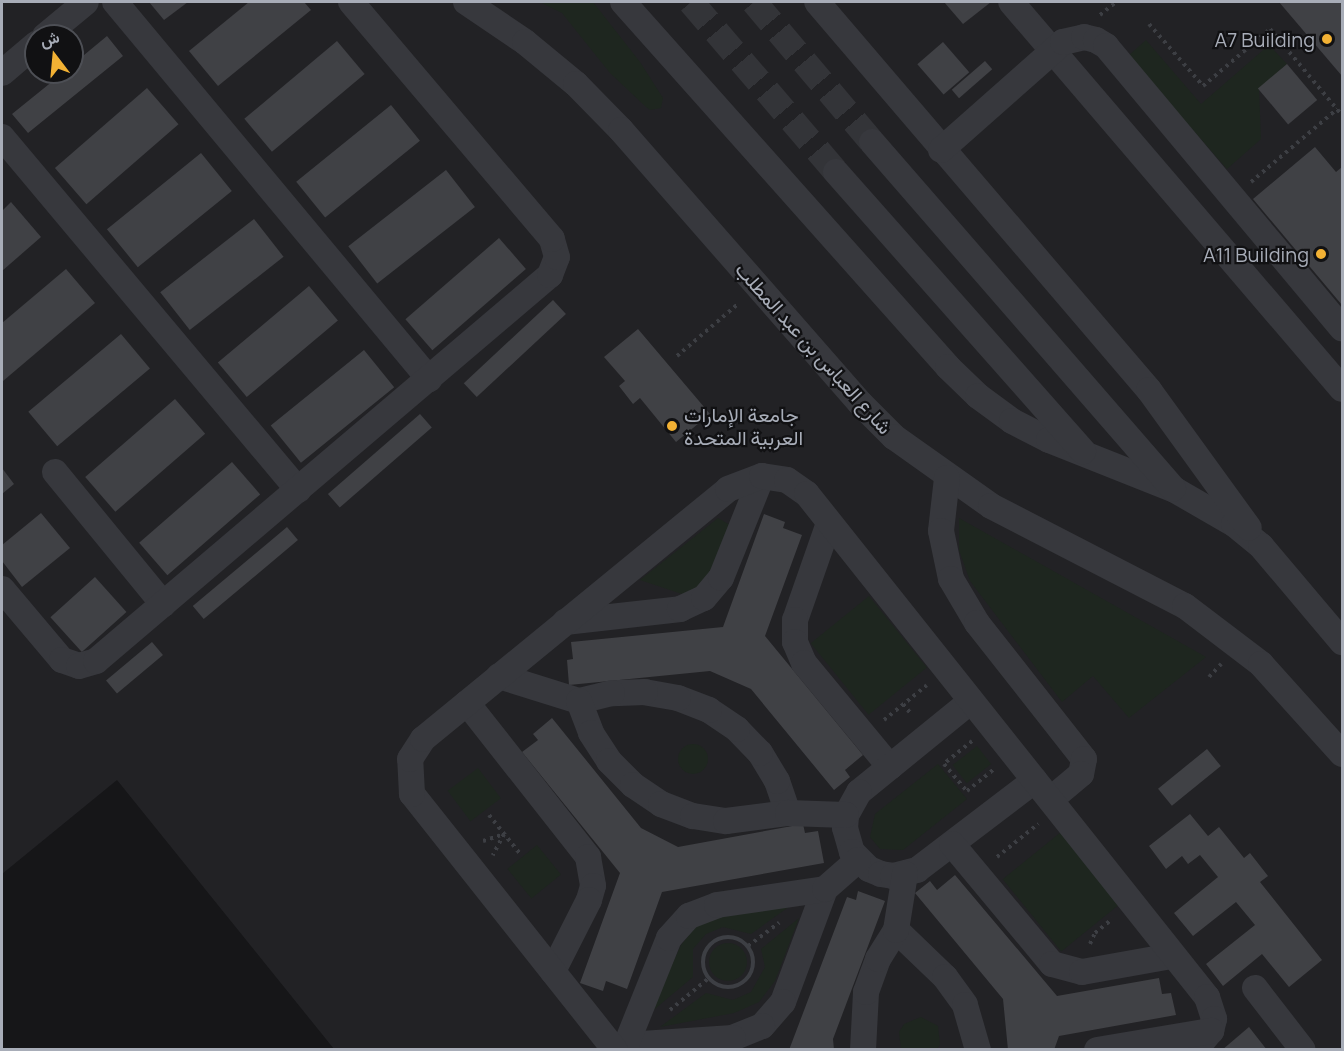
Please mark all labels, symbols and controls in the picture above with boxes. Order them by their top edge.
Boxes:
north arrow [24,24,84,84]
text: ش [37,25,62,52]
place label: A7 Building [1215,27,1315,51]
marker: A7 Building [1320,32,1334,46]
place label: A11 Building [1203,242,1309,266]
marker: A11 Building [1314,247,1328,261]
street label: شارع العباس بن عبد المطلب [731,257,897,439]
place label: جامعة الإمارات العربية المتحدة [684,402,803,449]
marker: جامعة الإمارات العربية المتحدة [665,419,679,433]

